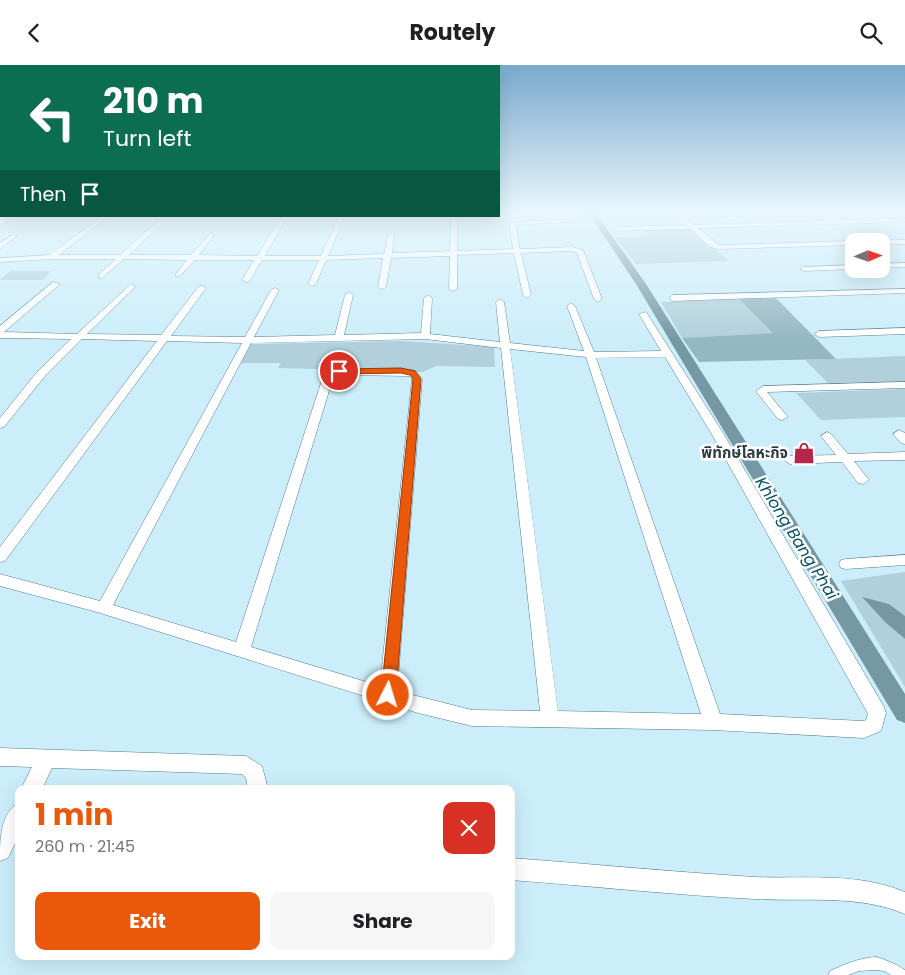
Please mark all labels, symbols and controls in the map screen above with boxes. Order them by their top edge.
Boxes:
text: Routely [409,17,496,48]
icon: back [20,19,48,47]
icon: search [857,19,885,47]
text: 210 m [103,76,203,125]
icon: left [20,85,85,150]
text: Turn left [103,123,191,154]
icon: arrive [76,180,104,208]
text: Then [20,181,66,208]
north arrow [845,233,890,277]
map controls [845,233,890,278]
pin [318,350,360,392]
icon: arrive [325,357,353,385]
shop icon: พิทักษ์โลหะกิจ [791,440,817,466]
place label: พิทักษ์โลหะกิจ [701,442,788,463]
water label: Khlong Bang Phai [750,473,844,605]
position arrow [361,668,413,720]
text: 1 min [35,793,113,836]
button: close [443,802,495,854]
text: 260 m · 21:45 [35,835,135,858]
button: Exit [35,892,260,950]
button: Share [270,892,495,950]

